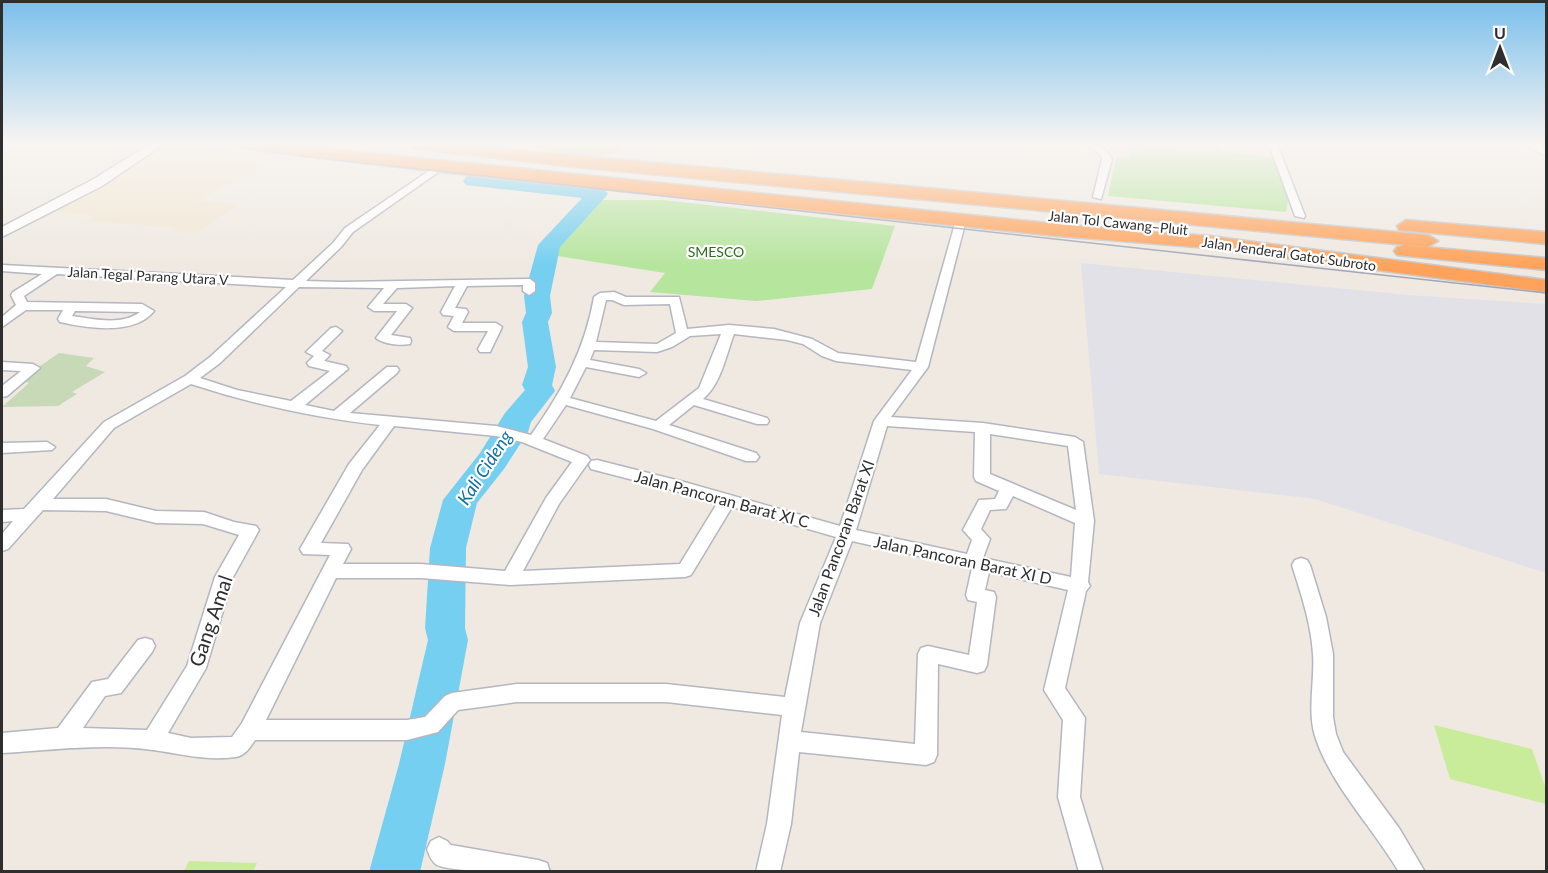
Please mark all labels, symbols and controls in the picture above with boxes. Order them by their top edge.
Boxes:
north arrow [1470,18,1530,78]
text: U [1494,23,1506,42]
street label: Jalan Tol Cawang–Pluit [1047,207,1189,238]
street label: Jalan Jenderal Gatot Subroto [1201,233,1377,274]
park label: SMESCO [688,243,744,260]
street label: Jalan Tegal Parang Utara V [67,263,230,288]
water label: Kali Cideng [452,426,516,509]
street label: Jalan Pancoran Barat XI [803,457,878,619]
street label: Jalan Pancoran Barat XI C [633,466,812,531]
street label: Jalan Pancoran Barat XI D [872,531,1054,588]
street label: Gang Amal [183,572,237,670]

